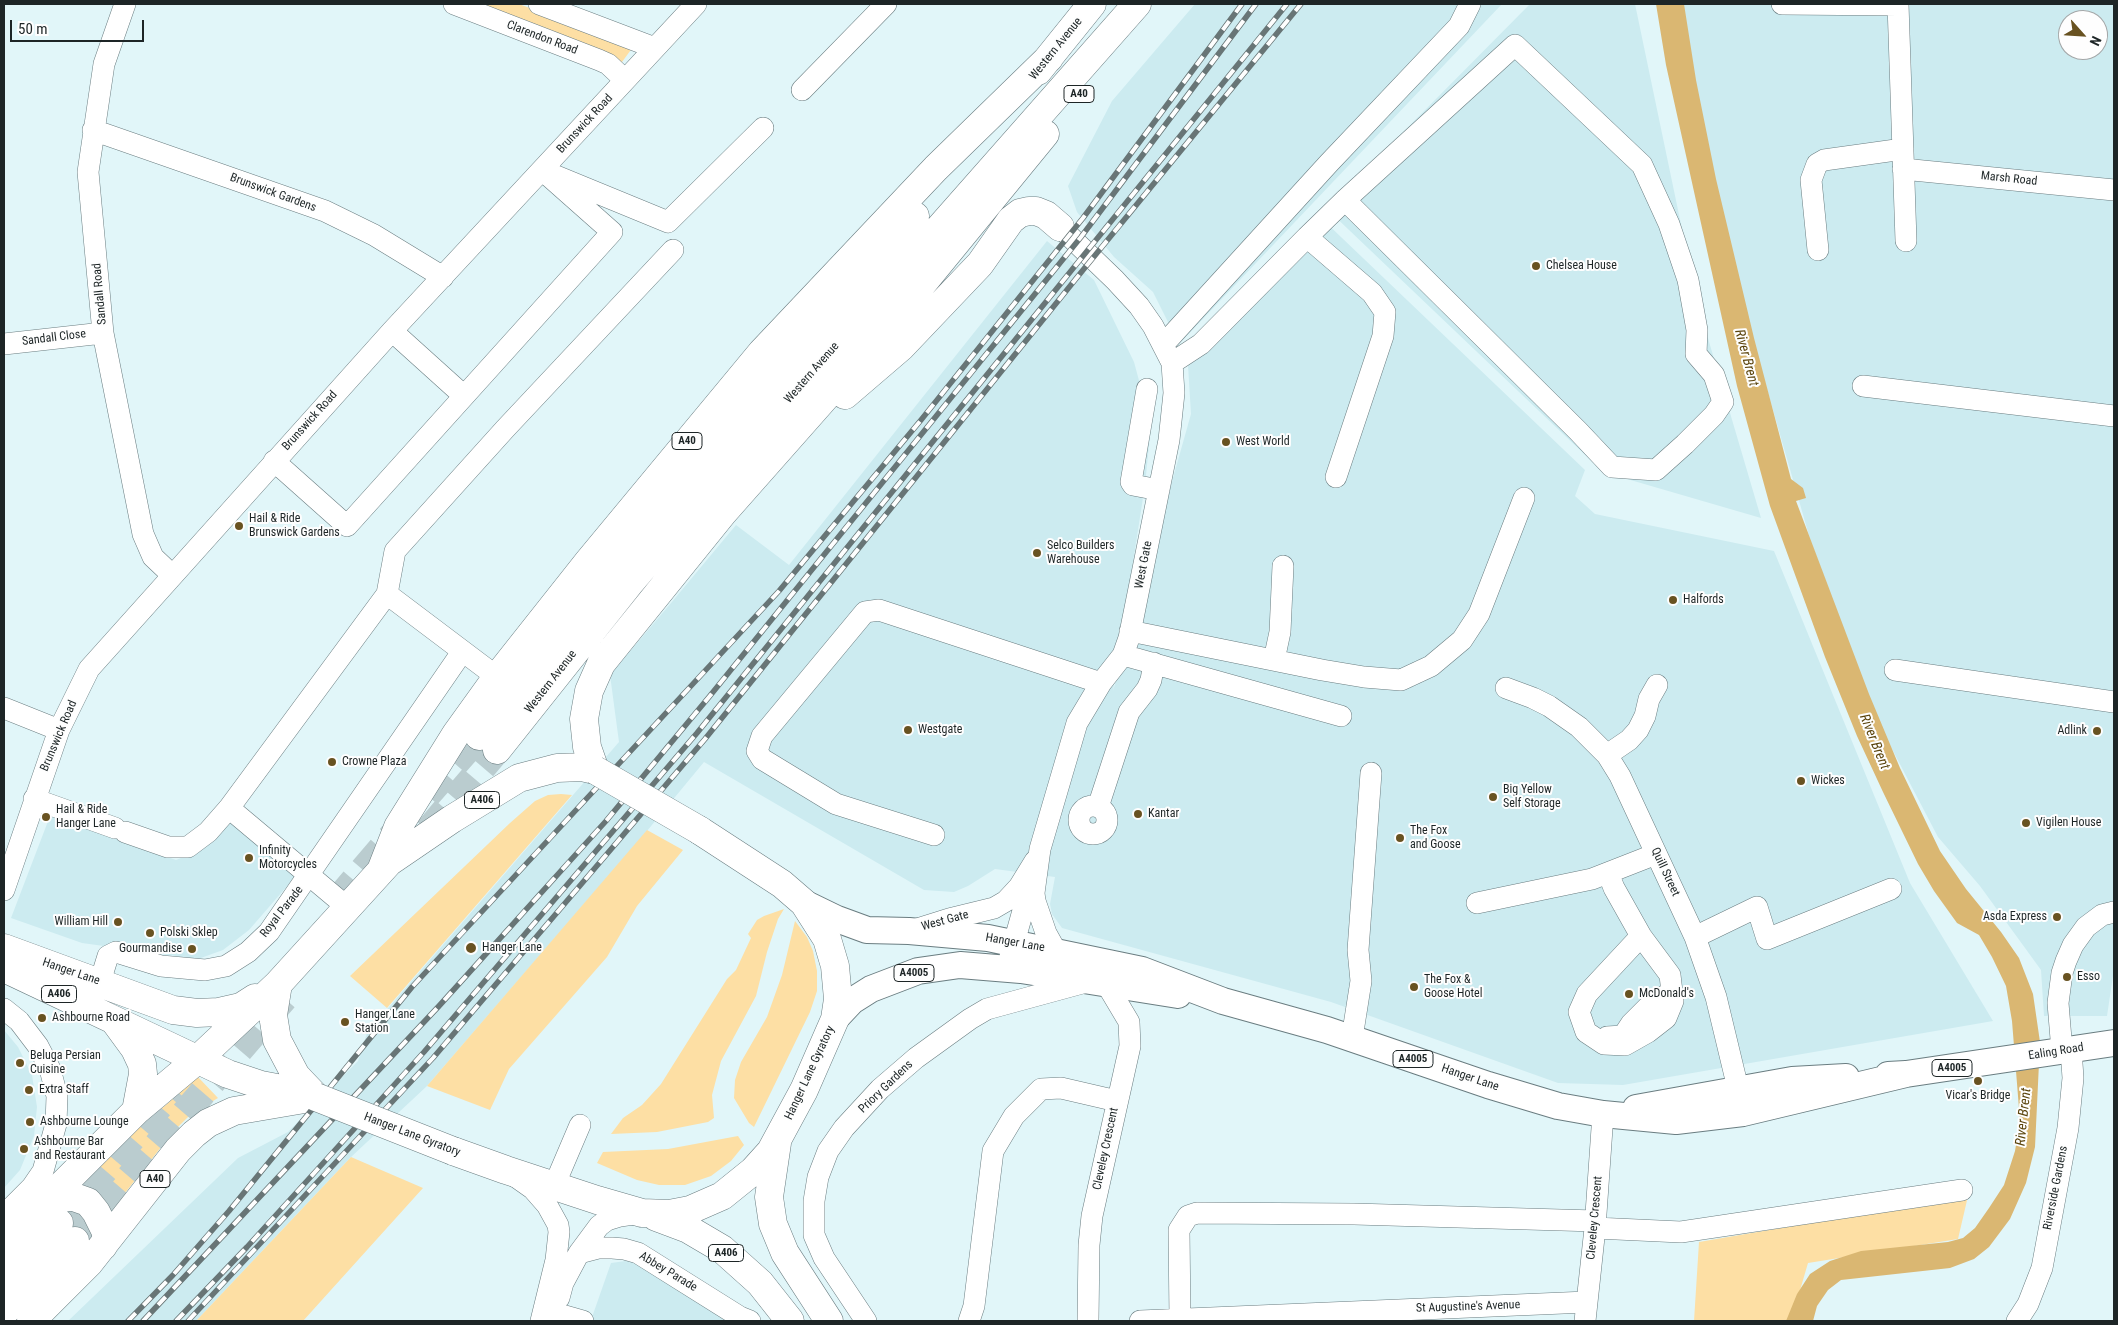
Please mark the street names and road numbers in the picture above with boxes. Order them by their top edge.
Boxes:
street label: Western Avenue [1026,15,1086,83]
street label: Clarendon Road [504,18,580,58]
road number: A40 [1064,86,1094,102]
street label: Brunswick Road [554,91,616,157]
street label: Marsh Road [1980,169,2038,189]
street label: Brunswick Gardens [228,171,318,215]
street label: Sandall Road [90,263,110,325]
street label: Sandall Close [21,327,87,349]
street label: Western Avenue [782,340,842,406]
street label: Brunswick Road [279,388,341,454]
road number: A40 [672,432,702,450]
street label: West Gate [1132,540,1156,590]
street label: Western Avenue [522,648,580,716]
street label: Brunswick Road [38,698,80,774]
road number: A406 [464,792,500,808]
street label: Quill Street [1647,845,1683,899]
street label: Royal Parade [257,883,307,941]
street label: West Gate [920,908,970,934]
street label: Hanger Lane [984,931,1046,955]
street label: Hanger Lane [40,955,102,989]
road number: A4005 [894,964,934,981]
road number: A406 [42,986,76,1002]
street label: Hanger Lane Gyratory [782,1024,838,1122]
street label: Ealing Road [2027,1041,2085,1063]
road number: A4005 [1393,1050,1433,1068]
street label: Priory Gardens [856,1058,916,1116]
road number: A4005 [1932,1060,1972,1076]
street label: Hanger Lane [1439,1061,1501,1095]
street label: Cleveley Crescent [1090,1107,1122,1191]
street label: Hanger Lane Gyratory [362,1110,462,1160]
street label: Riverside Gardens [2041,1145,2071,1231]
road number: A40 [140,1170,170,1188]
street label: Cleveley Crescent [1584,1176,1606,1260]
road number: A406 [708,1244,744,1262]
street label: Abbey Parade [636,1249,700,1295]
street label: St Augustine's Avenue [1416,1298,1520,1316]

